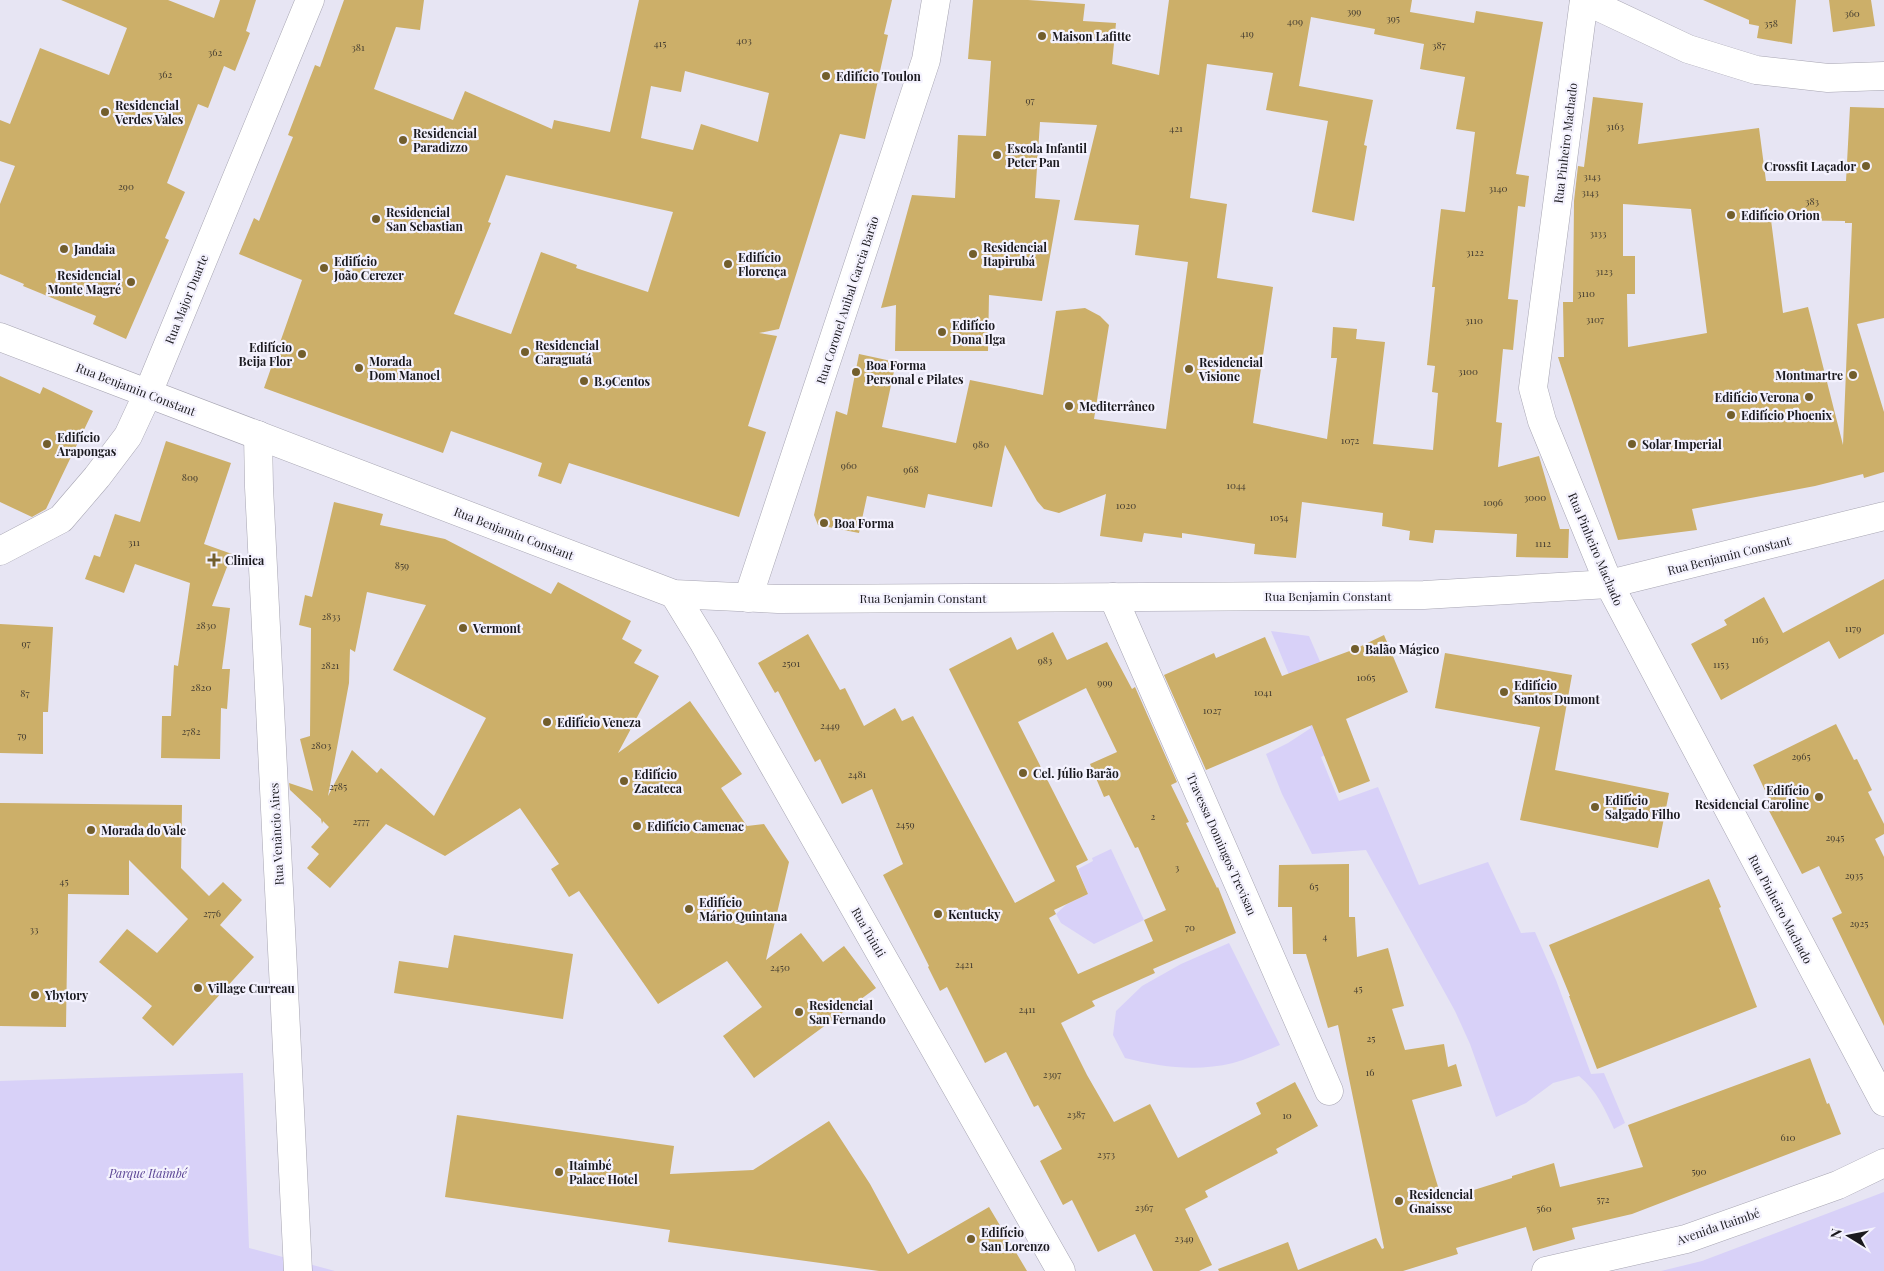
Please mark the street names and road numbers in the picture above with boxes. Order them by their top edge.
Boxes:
street label: Rua Pinheiro Machado [1550,81,1580,204]
street label: Rua Coronel Anibal Garcia Barão [812,214,882,386]
street label: Rua Major Duarte [161,252,211,346]
street label: Rua Benjamin Constant [74,359,199,419]
street label: Rua Pinheiro Machado [1565,490,1627,608]
street label: Rua Benjamin Constant [452,503,577,563]
street label: Rua Benjamin Constant [1666,532,1793,578]
street label: Rua Benjamin Constant [1265,588,1392,604]
street label: Rua Benjamin Constant [860,590,987,606]
street label: Travessa Domingos Trevisan [1183,770,1261,918]
street label: Rua Venâncio Aires [265,782,287,886]
street label: Rua Pinheiro Machado [1745,852,1817,967]
street label: Rua Tuiuti [848,904,890,960]
street label: Avenida Itaimbé [1673,1204,1762,1248]

